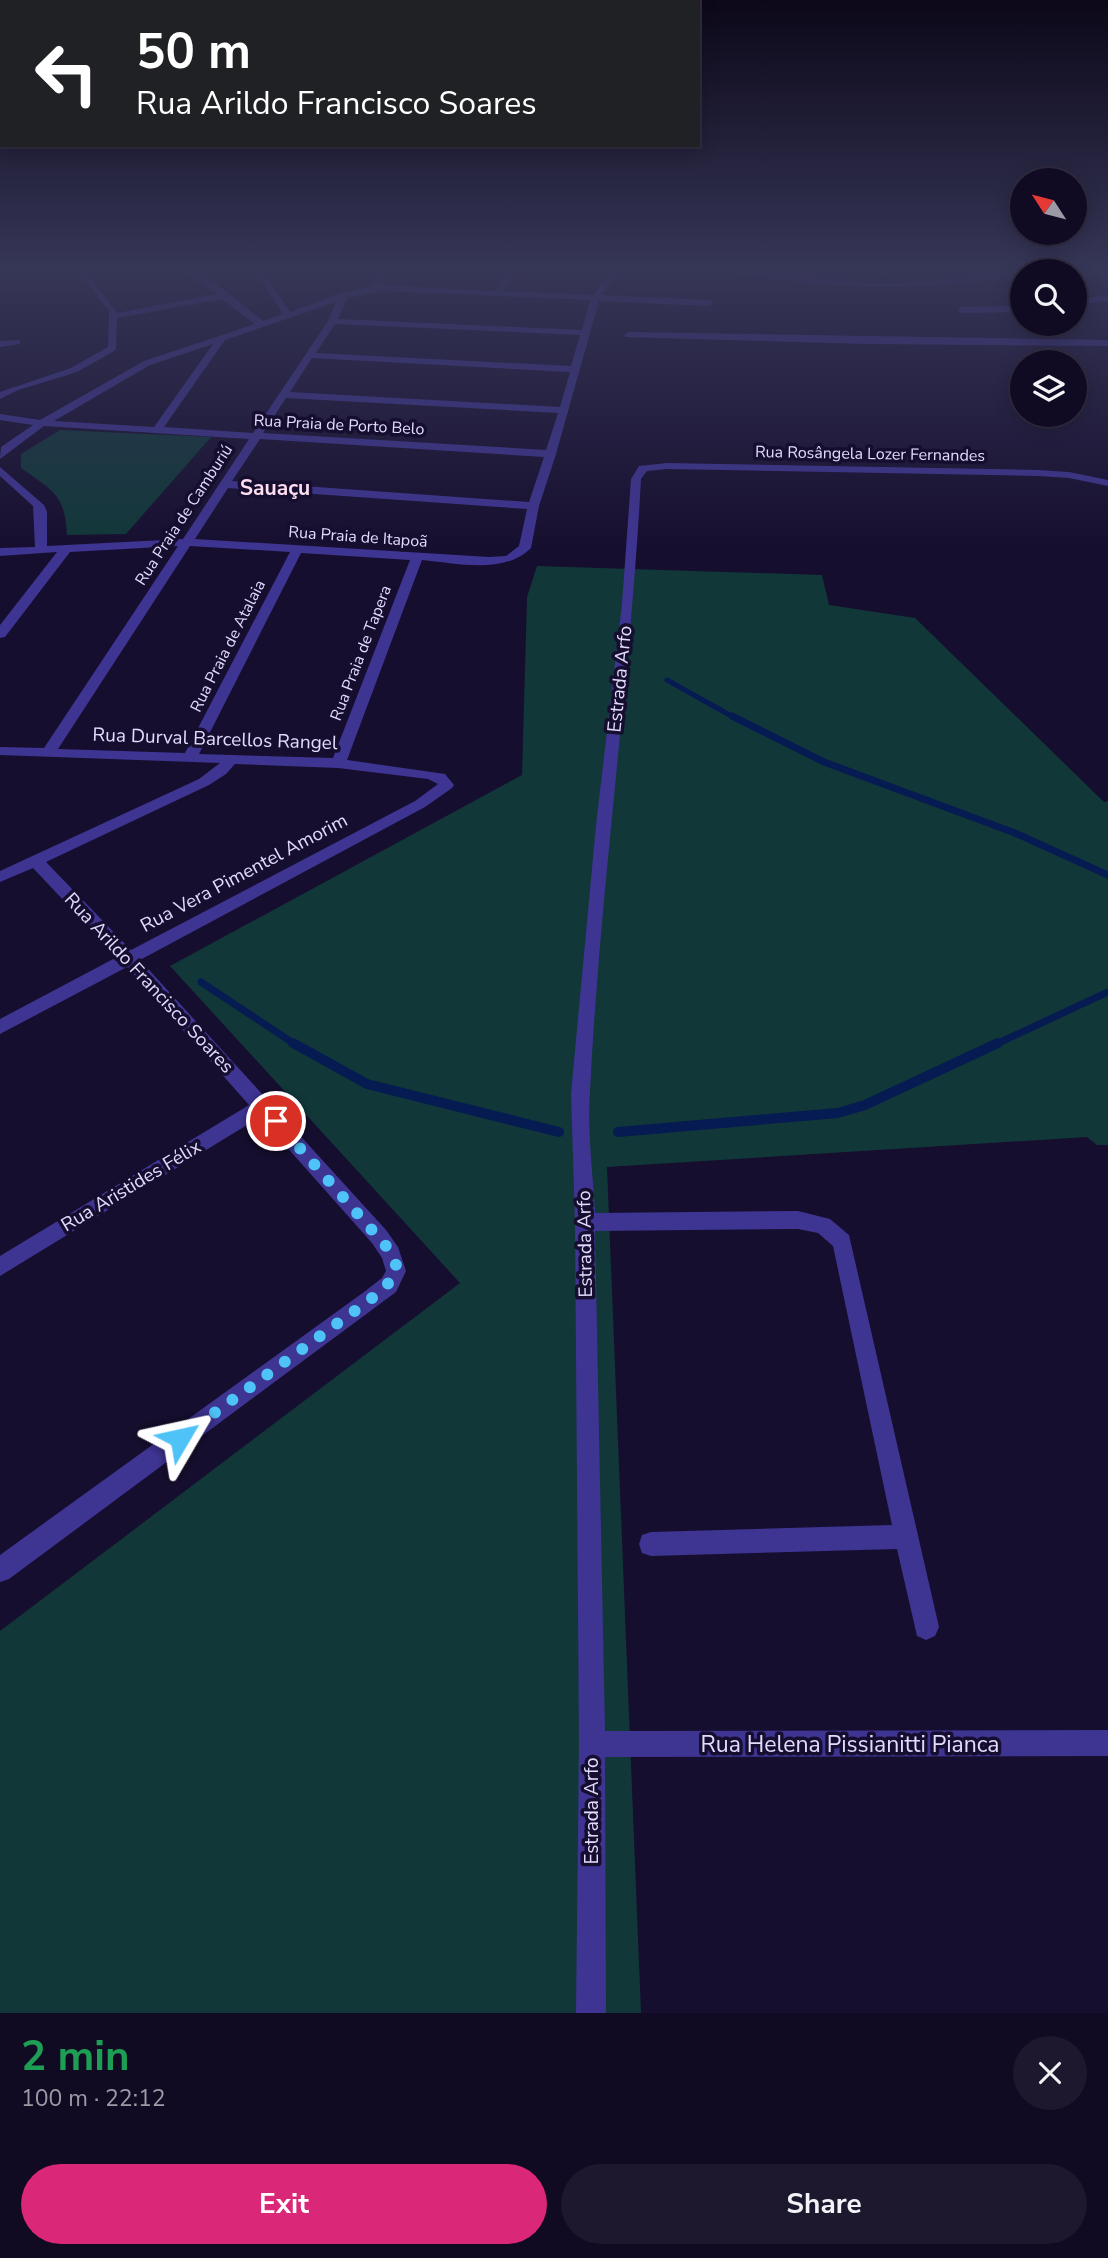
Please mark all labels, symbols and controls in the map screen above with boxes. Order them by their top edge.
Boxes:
text: 50 m [136,18,251,85]
icon: left [21,28,112,119]
text: Rua Arildo Francisco Soares [136,82,537,125]
north arrow [1010,168,1087,245]
map controls [1010,168,1087,427]
button: search [1010,259,1087,336]
button: layers [1010,350,1087,427]
street label: Rua Praia de Porto Belo [253,410,425,440]
street label: Rua Praia de Camburiú [130,440,238,590]
street label: Rua Rosângela Lozer Fernandes [755,441,985,467]
district label: Sauaçu [240,474,310,502]
street label: Rua Praia de Itapoã [288,521,428,553]
street label: Rua Praia de Atalaia [185,576,271,716]
street label: Rua Praia de Tapera [325,582,397,724]
street label: Estrada Arfo [601,624,639,734]
street label: Rua Durval Barcellos Rangel [92,722,338,756]
street label: Rua Vera Pimentel Amorim [136,807,352,939]
street label: Rua Arildo Francisco Soares [58,887,240,1079]
pin [246,1091,306,1151]
icon: arrive [257,1102,295,1140]
street label: Rua Aristides Félix [56,1134,206,1238]
street label: Estrada Arfo [571,1190,599,1298]
position arrow [143,1401,217,1475]
street label: Rua Helena Pissianitti Pianca [700,1729,1000,1760]
street label: Estrada Arfo [579,1757,605,1865]
text: 2 min [21,2028,130,2085]
button: close [1013,2036,1087,2110]
text: 100 m · 22:12 [21,2083,166,2114]
button: Exit [21,2164,547,2244]
button: Share [561,2164,1087,2244]

